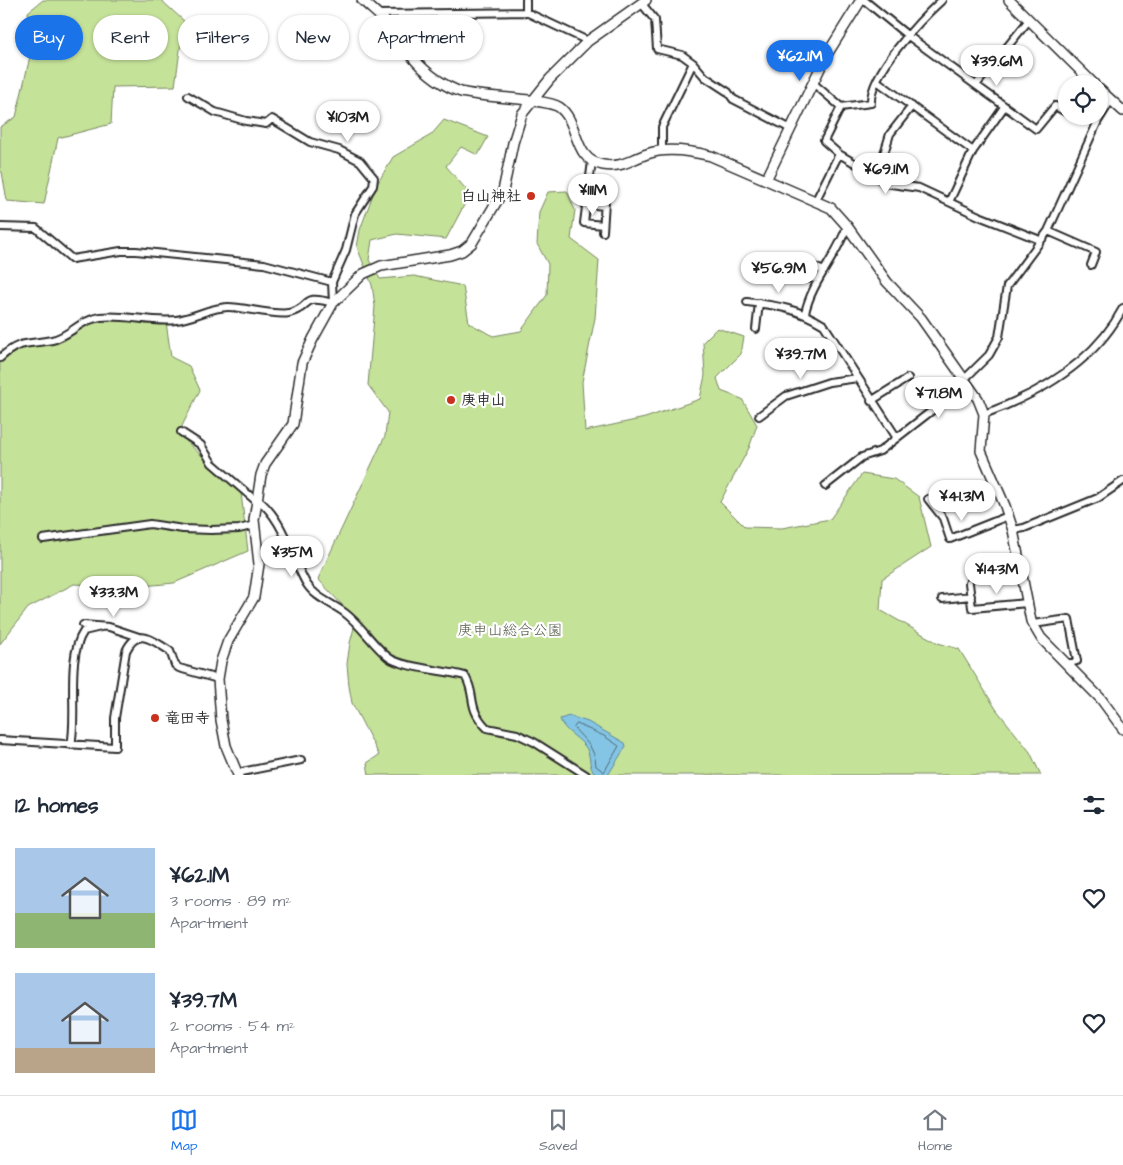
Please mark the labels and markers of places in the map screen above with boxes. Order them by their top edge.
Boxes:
pin: ¥62.1M [759,39,841,82]
pin: ¥39.6M [956,44,1038,87]
pin: ¥103M [313,100,383,143]
pin: ¥69.1M [845,152,927,195]
pin: ¥111M [558,174,628,216]
place label: 白山神社 [461,186,521,207]
marker: 白山神社 [525,190,537,202]
pin: ¥56.9M [738,252,820,294]
pin: ¥39.7M [760,338,842,380]
pin: ¥71.8M [898,376,980,419]
place label: 庚申山 [461,390,506,411]
marker: 庚申山 [445,394,457,406]
pin: ¥41.3M [921,480,1003,522]
pin: ¥35M [262,536,322,578]
pin: ¥143M [962,552,1032,595]
pin: ¥33.3M [73,576,155,618]
place label: 竜田寺 [165,708,210,729]
marker: 竜田寺 [149,712,161,724]

